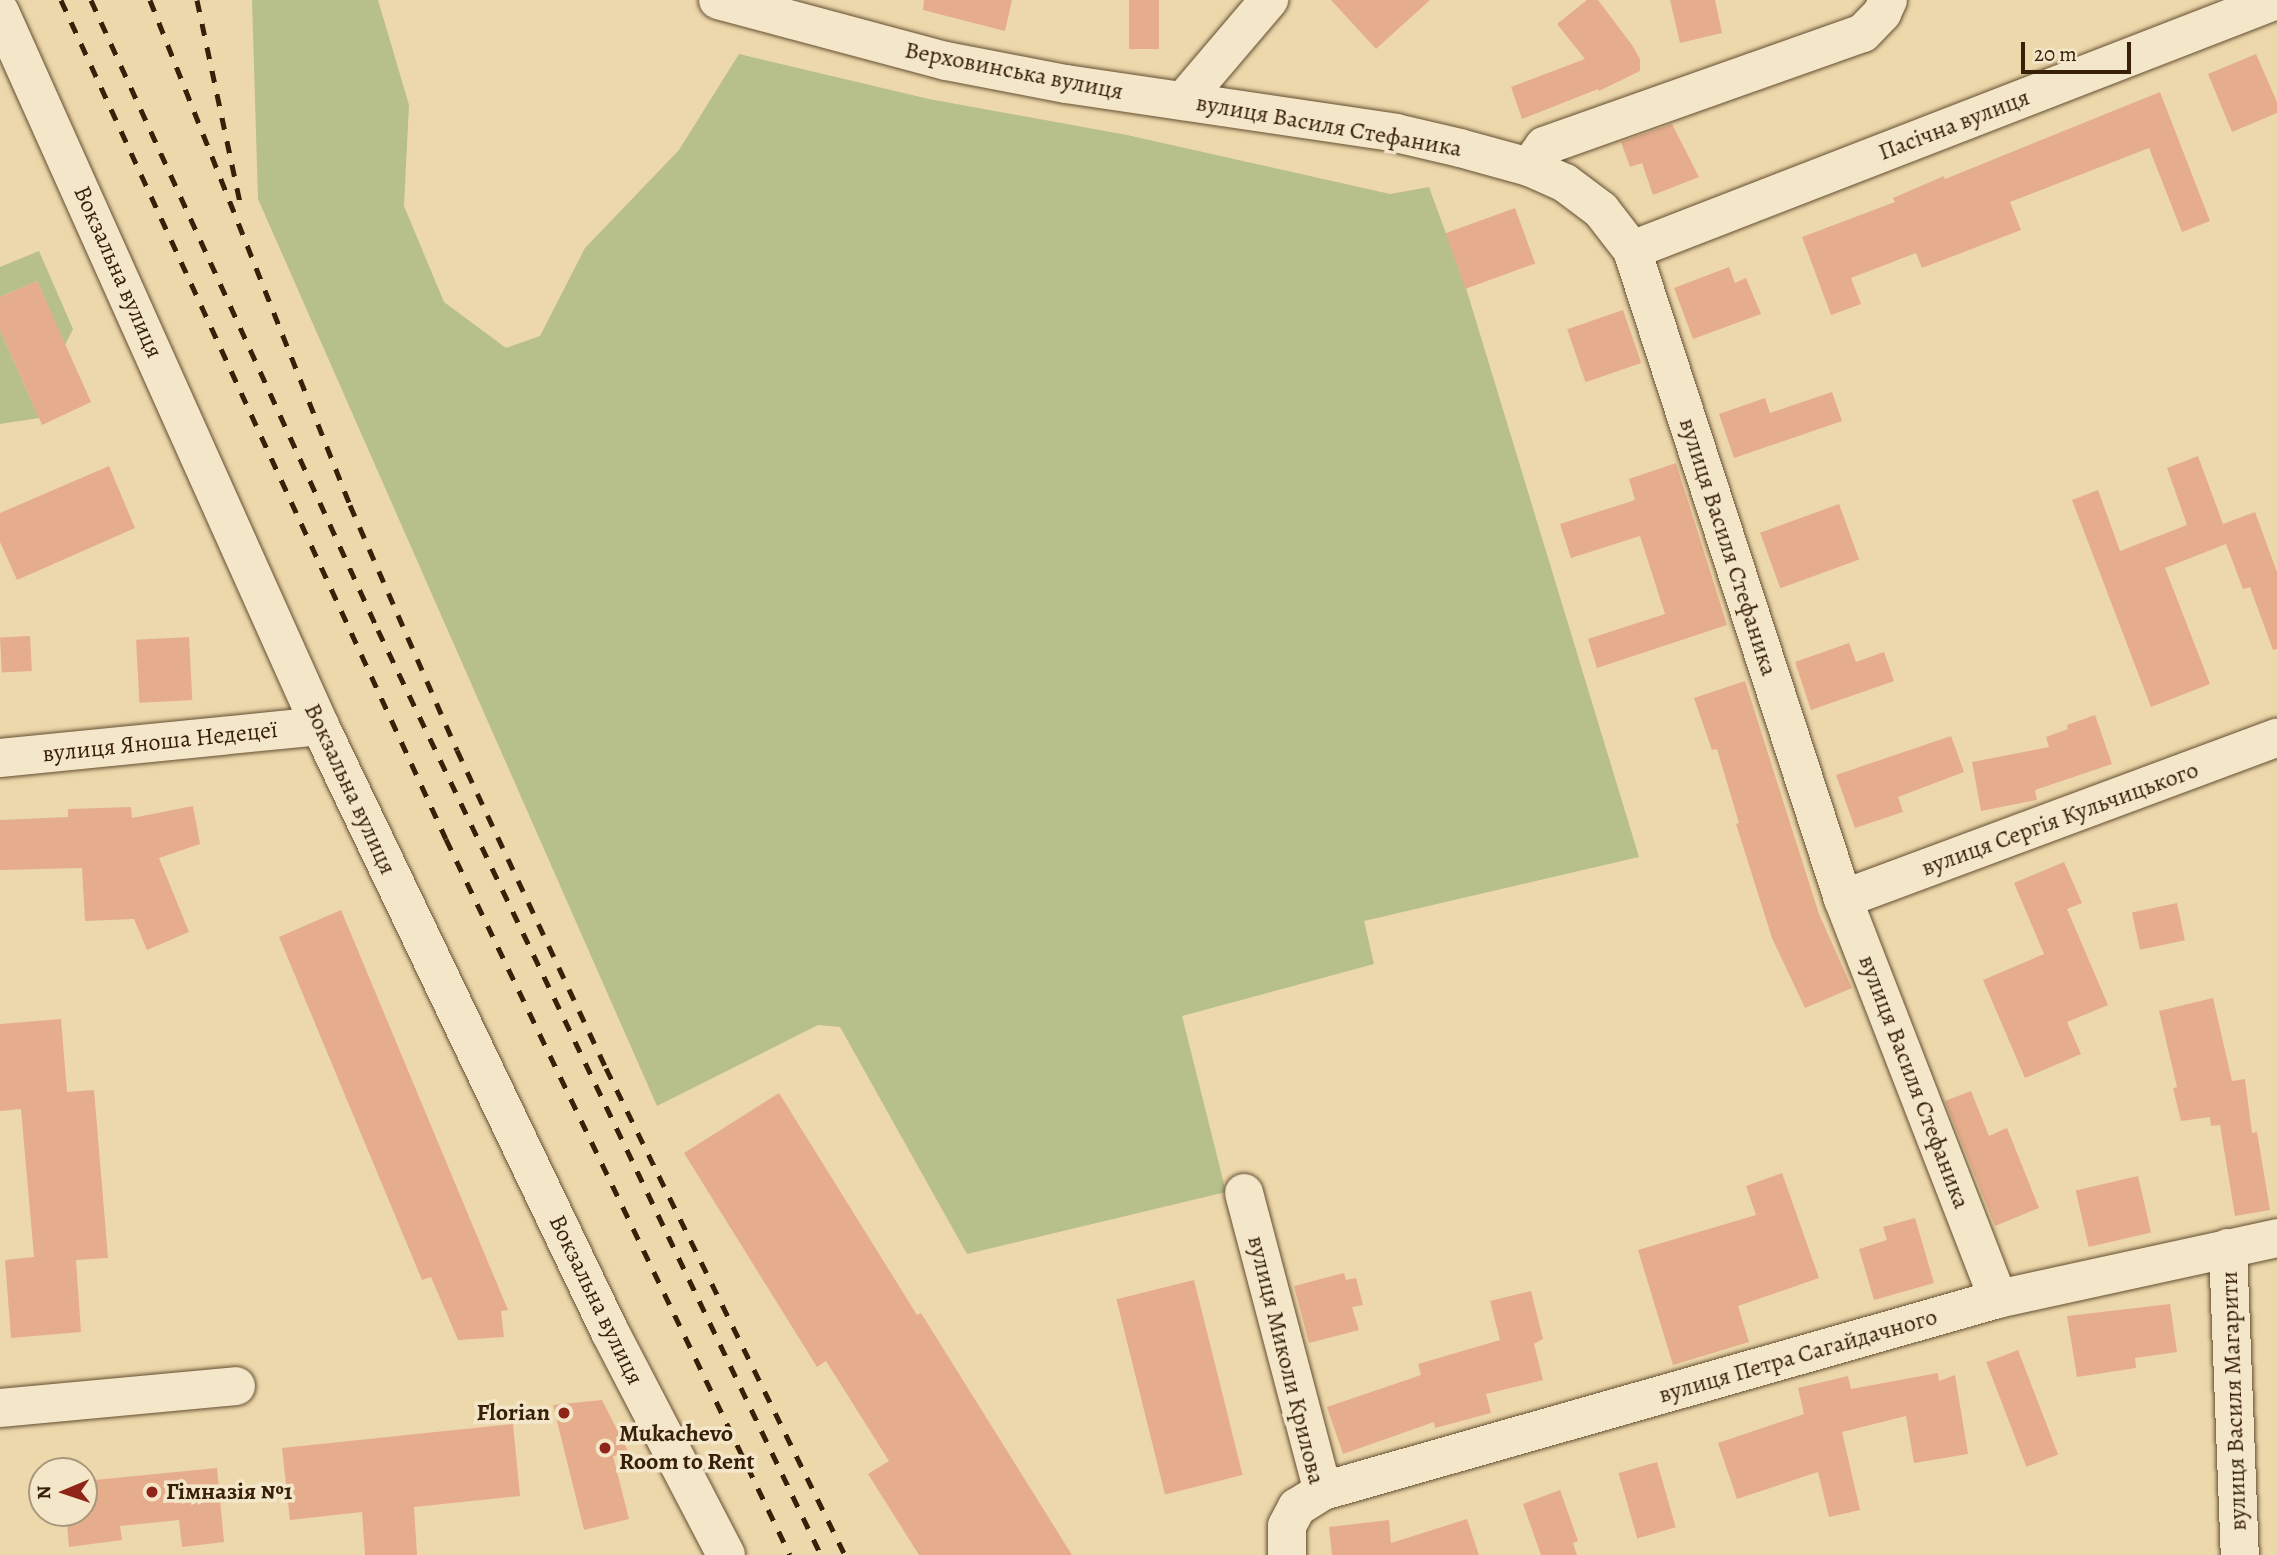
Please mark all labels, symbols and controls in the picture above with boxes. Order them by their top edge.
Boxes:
scale bar [2025,28,2135,72]
street label: Верховинська вулиця [902,36,1126,106]
text: 20 m [2034,40,2077,68]
street label: Пасічна вулиця [1874,83,2034,167]
street label: вулиця Василя Стефаника [1194,88,1464,164]
street label: Вокзальна вулиця [67,181,169,363]
street label: вулиця Василя Стефаника [1673,414,1783,680]
street label: Вокзальна вулиця [298,699,402,879]
street label: вулиця Яноша Недецеї [41,715,279,769]
street label: вулиця Сергія Кульчицького [1918,755,2202,883]
street label: вулиця Василя Стефаника [1852,951,1976,1213]
street label: Вокзальна вулиця [542,1210,650,1390]
street label: вулиця Миколи Крилова [1241,1233,1331,1487]
street label: вулиця Василя Магарити [2215,1271,2253,1531]
street label: вулиця Петра Сагайдачного [1655,1302,1941,1410]
place label: Florian [476,1399,550,1427]
marker: Florian [556,1405,572,1421]
place label: Mukachevo Room to Rent [619,1420,754,1476]
marker: Mukachevo Room to Rent [597,1440,613,1456]
north arrow [28,1457,98,1527]
place label: Гімназія №1 [166,1478,292,1506]
marker: Гімназія №1 [144,1484,160,1500]
text: N [31,1485,57,1500]

